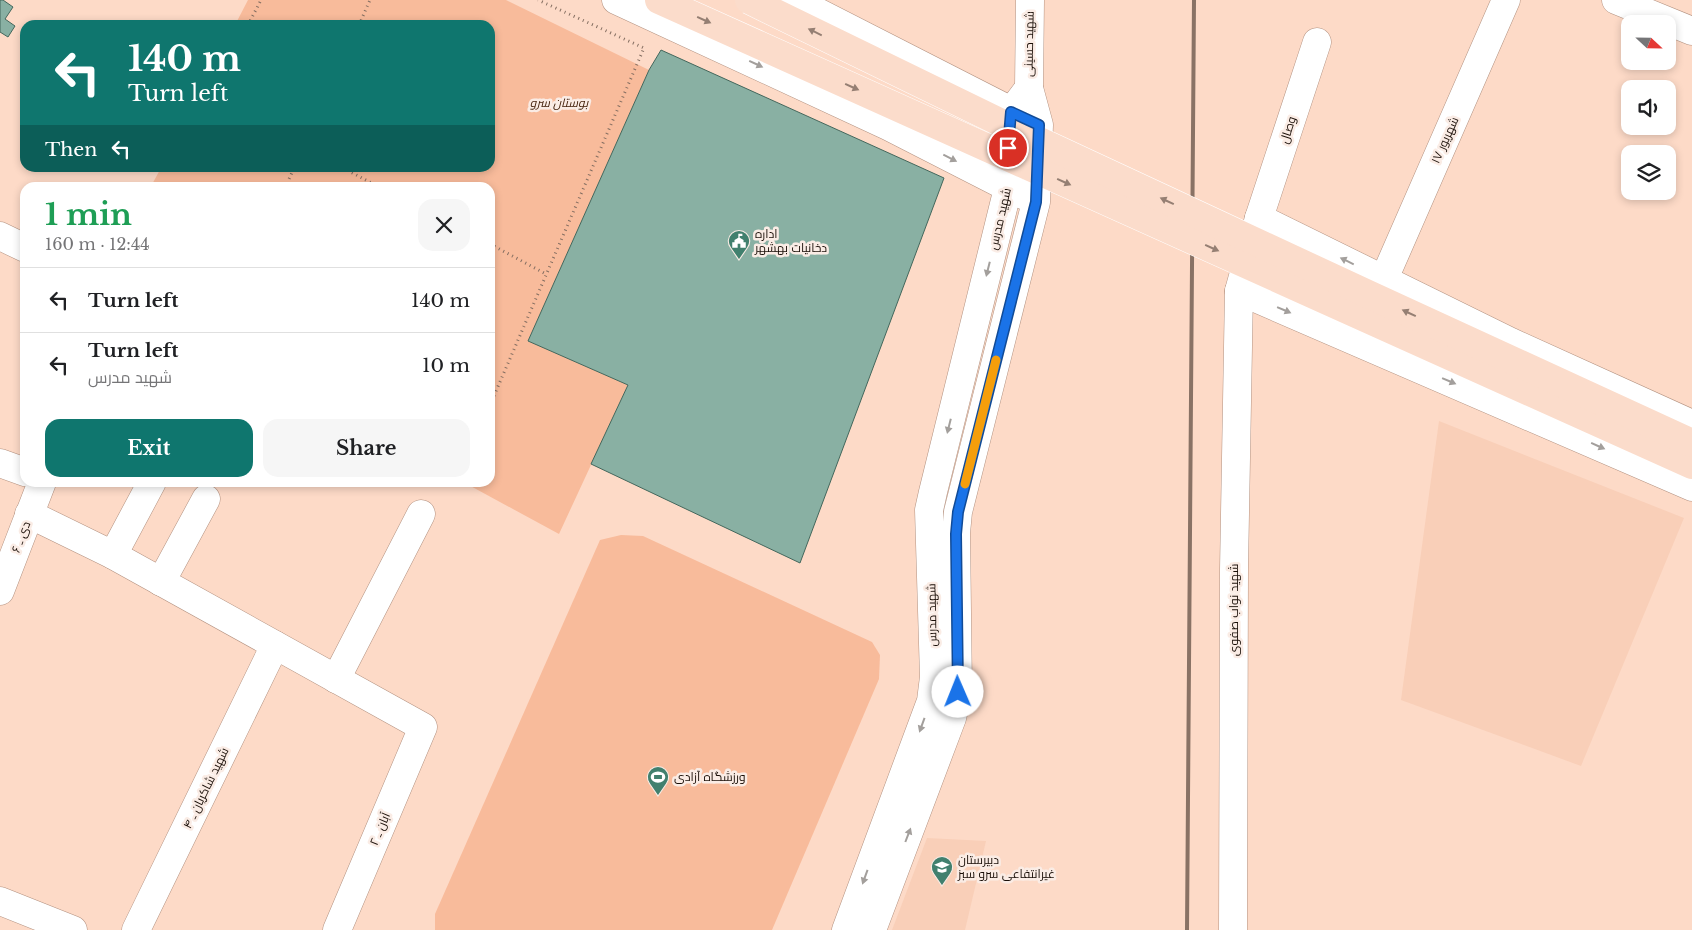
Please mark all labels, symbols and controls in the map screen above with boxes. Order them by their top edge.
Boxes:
street label: شهید حسینی [1020,11,1037,77]
north arrow [1621,15,1676,70]
map controls [1621,15,1676,200]
one-way arrow [697,16,711,24]
one-way arrow [808,28,822,36]
text: 140 m [128,37,241,80]
icon: left [45,40,110,105]
one-way arrow [749,61,763,69]
text: Turn left [128,80,228,107]
button: sound [1621,80,1676,135]
one-way arrow [845,83,859,91]
park label: بوستان سرو [530,95,589,110]
street label: وصال [1276,114,1299,145]
street label: ۱۷ شهریور [1428,114,1461,165]
pin [987,127,1029,169]
icon: arrive [994,134,1022,162]
icon: left [107,135,135,163]
text: Then [45,138,97,161]
button: layers [1621,145,1676,200]
one-way arrow [942,154,957,162]
one-way arrow [1057,178,1071,186]
street label: شهید مدرس [985,186,1014,251]
text: 1 min [45,196,132,233]
one-way arrow [1159,196,1174,205]
button: close [418,199,470,251]
place label: اداره دخانیات بهشهر [754,226,827,255]
public building icon: اداره دخانیات بهشهر [727,229,751,260]
text: 160 m · 12:44 [45,234,150,254]
one-way arrow [1205,245,1219,253]
one-way arrow [1340,257,1354,265]
one-way arrow [984,261,992,276]
icon: left [45,286,73,314]
text: Turn left [88,289,179,312]
text: 140 m [411,289,470,312]
one-way arrow [1277,306,1291,314]
one-way arrow [1402,309,1416,317]
text: Turn left [88,339,179,362]
icon: left [45,351,73,379]
text: 10 m [422,354,470,377]
text: شهید مدرس [88,367,172,387]
one-way arrow [1442,378,1456,386]
button: Exit [45,419,253,477]
button: Share [263,419,470,477]
one-way arrow [945,419,953,434]
one-way arrow [1591,442,1605,450]
street label: دی ـ ۶ [8,519,33,555]
street label: شهید نواب صفوی [1226,564,1241,656]
street label: شهید مدرس [923,583,940,647]
position arrow [931,665,983,717]
one-way arrow [918,718,926,733]
street label: شهید شاکریان ـ ۴ [179,745,232,831]
sports icon: ورزشگاه آزادی [646,765,670,796]
place label: ورزشگاه آزادی [674,769,745,784]
street label: آبان ـ ۲ [366,809,393,847]
one-way arrow [905,828,912,843]
place label: دبیرستان غیرانتفاعی سرو سبز [957,852,1055,881]
school or university icon: دبیرستان غیرانتفاعی سرو سبز [930,855,954,886]
one-way arrow [861,870,869,885]

